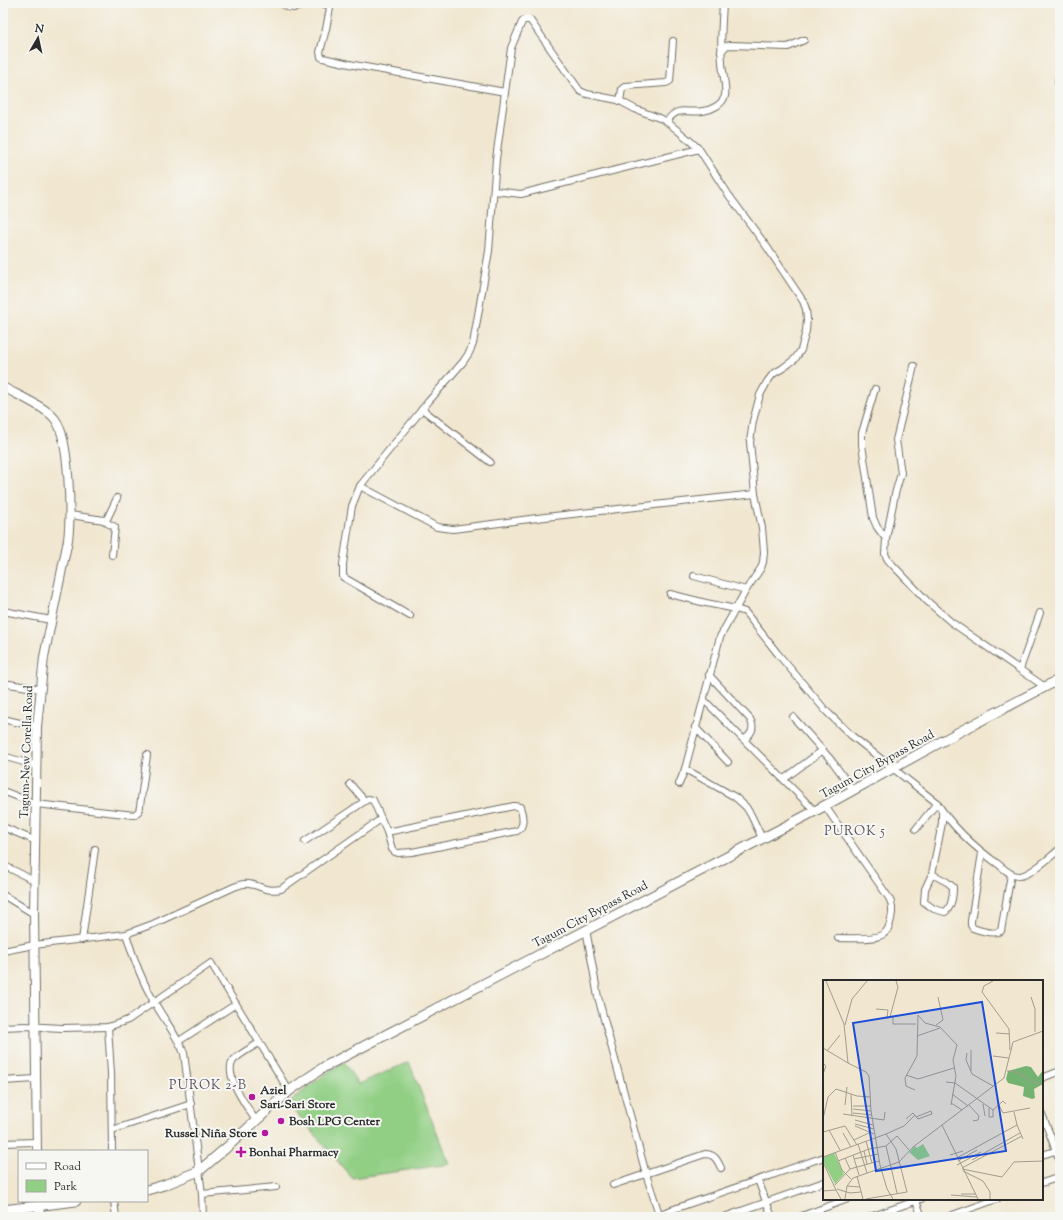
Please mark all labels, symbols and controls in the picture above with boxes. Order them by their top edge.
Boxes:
north arrow [18,18,58,58]
text: N [33,20,45,38]
street label: Tagum-New Corella Road [16,685,38,819]
street label: Tagum City Bypass Road [817,726,938,804]
district label: PUROK 5 [824,823,886,841]
street label: Tagum City Bypass Road [530,877,651,953]
inset map [823,980,1043,1200]
district label: PUROK 2-B [169,1077,247,1095]
place label: Aziel Sari-Sari Store [259,1082,336,1114]
marker: Aziel Sari-Sari Store [247,1092,257,1102]
place label: Bosh LPG Center [288,1113,380,1131]
marker: Bosh LPG Center [276,1116,286,1126]
place label: Russel Niña Store [164,1125,257,1143]
marker: Russel Niña Store [260,1128,270,1138]
place label: Bonhai Pharmacy [248,1144,339,1162]
marker: Bonhai Pharmacy [236,1147,246,1157]
legend [18,1150,148,1202]
text: Road [54,1158,81,1176]
text: Park [54,1178,77,1196]

